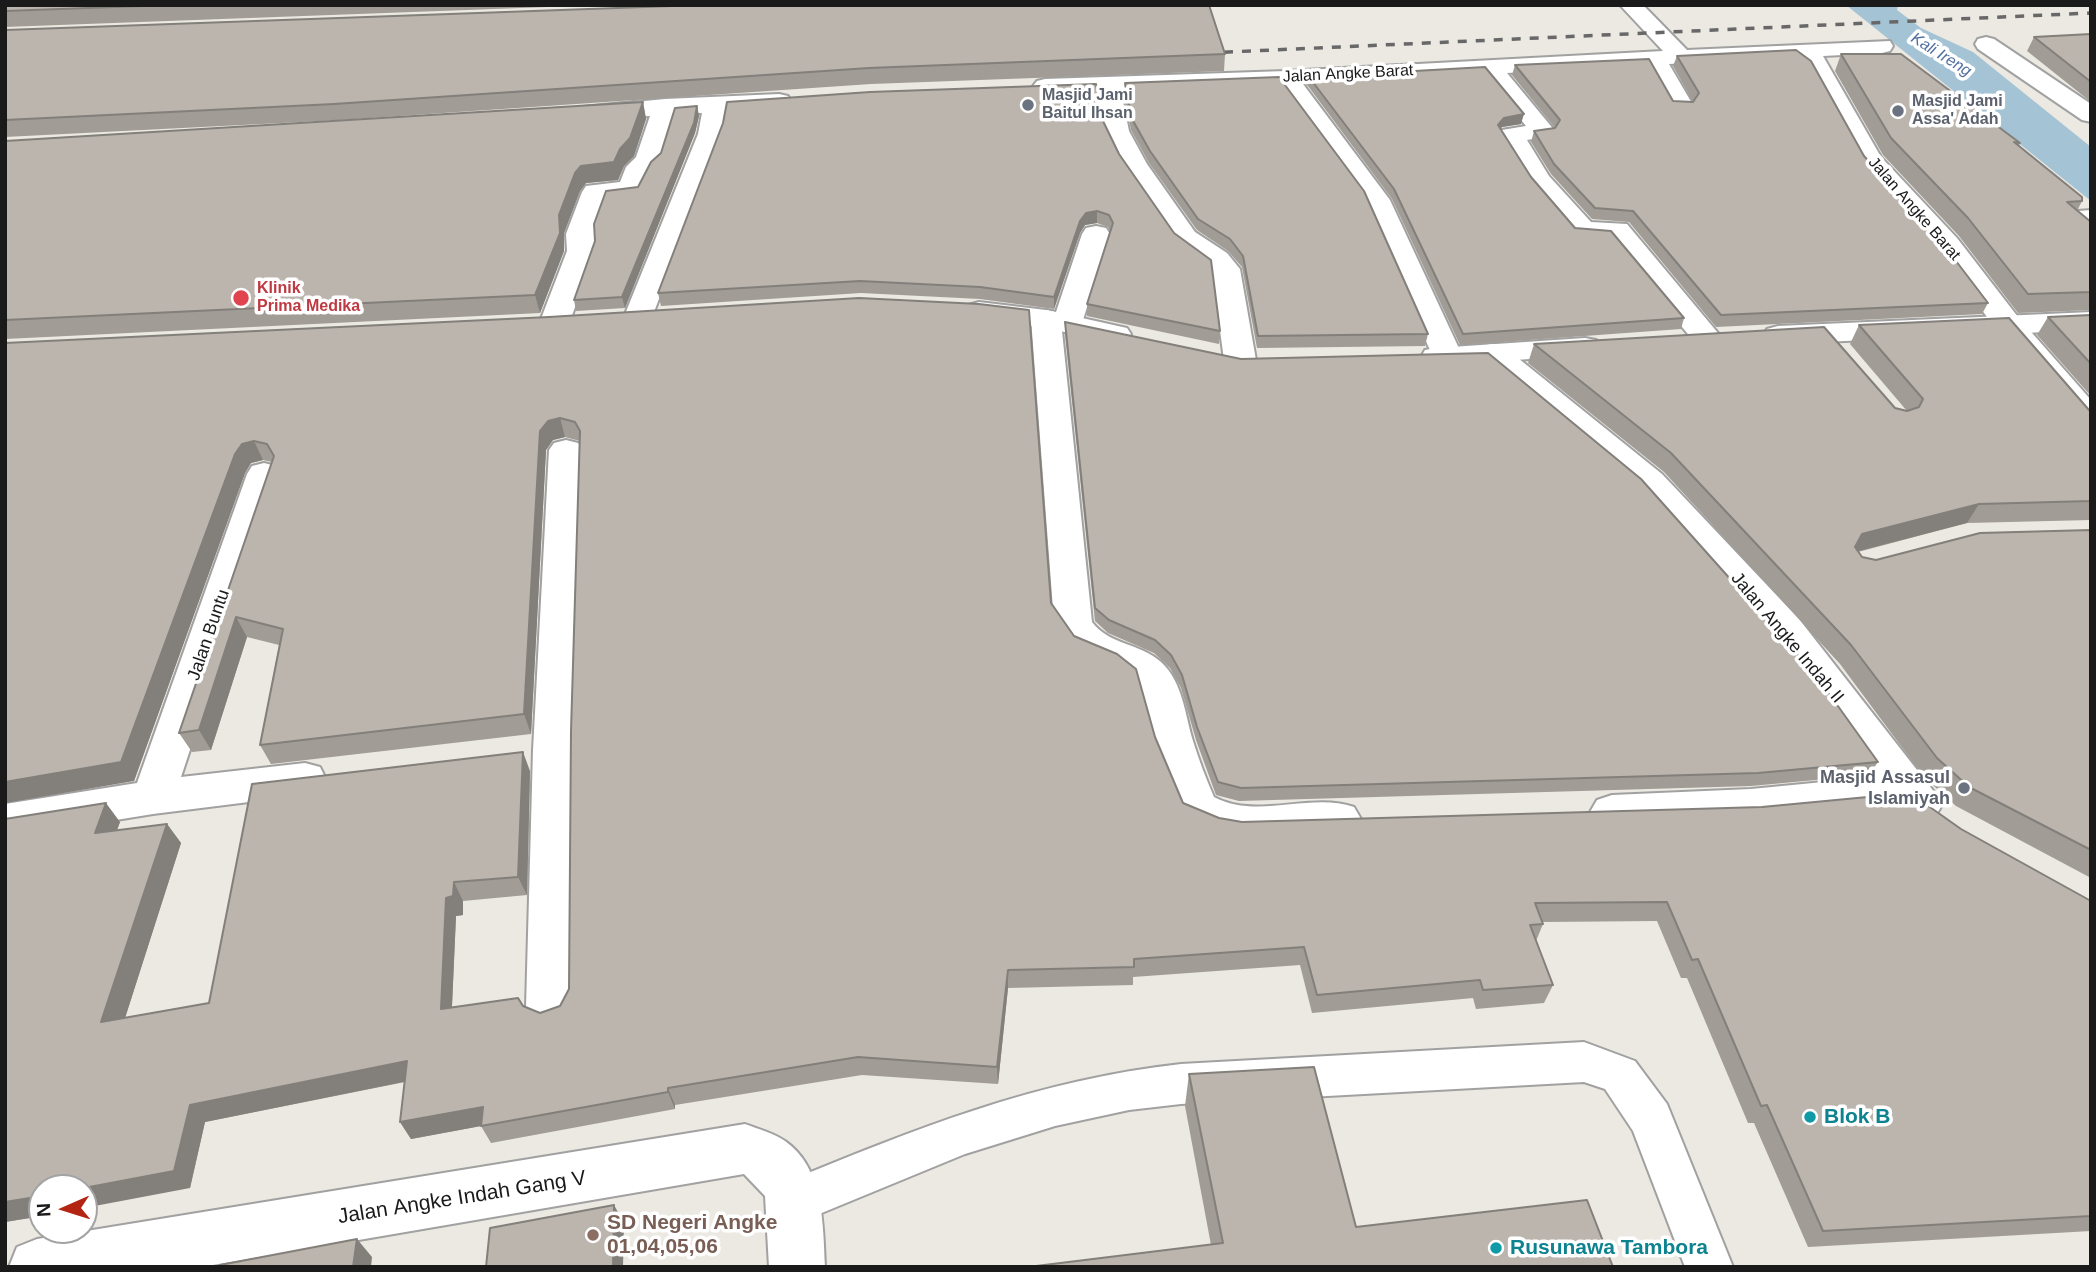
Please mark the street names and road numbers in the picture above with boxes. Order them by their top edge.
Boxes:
street label: Jalan Angke Barat [1282,61,1414,87]
street label: Jalan Angke Barat [1864,153,1964,265]
street label: Jalan Angke Indah II [1726,568,1848,708]
street label: Jalan Buntu [183,587,235,683]
street label: Jalan Angke Indah Gang V [336,1166,588,1230]

